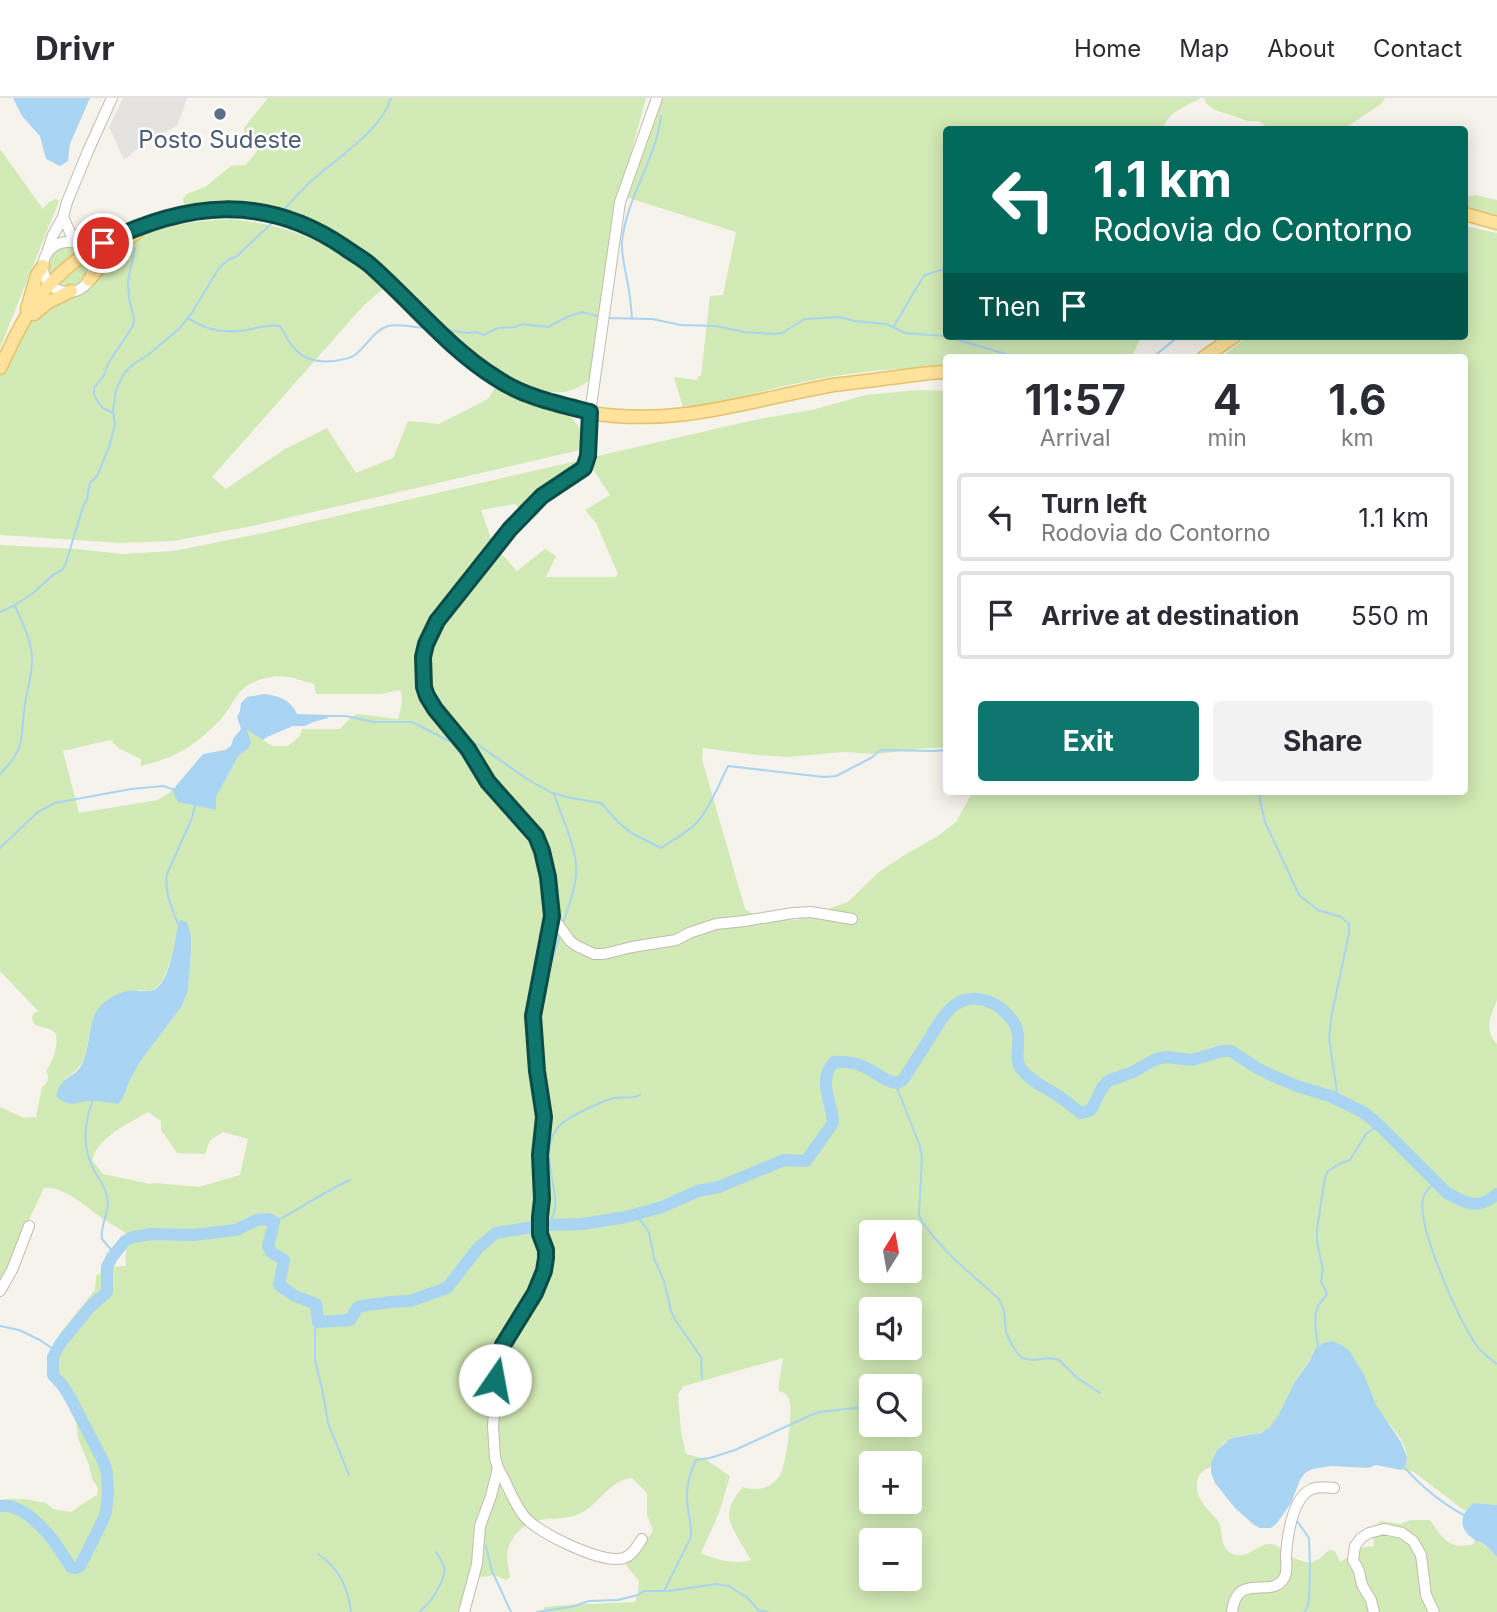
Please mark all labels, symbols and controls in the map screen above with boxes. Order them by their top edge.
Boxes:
text: Drivr [35,28,115,68]
text: Home [1074,34,1141,63]
text: Map [1179,34,1229,63]
text: About [1267,34,1335,63]
text: Contact [1373,34,1462,63]
marker: Posto Sudeste [212,106,228,122]
place label: Posto Sudeste [138,125,302,154]
text: 1.1 km [1093,150,1232,209]
icon: left [978,154,1069,245]
text: Rodovia do Contorno [1093,210,1412,249]
pin [73,213,133,273]
icon: arrive [84,224,122,262]
icon: arrive [1055,287,1093,325]
text: Then [978,291,1041,322]
text: 11:57 [1024,374,1126,425]
text: 4 [1213,374,1241,425]
text: 1.6 [1328,374,1386,425]
text: Arrival [1040,424,1111,452]
text: min [1207,424,1247,452]
text: km [1341,424,1374,452]
text: Turn left [1041,488,1147,519]
icon: left [982,498,1020,536]
text: 1.1 km [1358,502,1429,533]
text: Rodovia do Contorno [1041,519,1271,547]
icon: arrive [982,596,1020,634]
text: Arrive at destination [1041,600,1300,631]
text: 550 m [1351,600,1429,631]
button: Exit [978,701,1199,781]
button: Share [1213,701,1433,781]
north arrow [859,1220,922,1283]
map controls [859,1220,922,1591]
button: sound [859,1297,922,1360]
position arrow [458,1343,532,1417]
button: search [859,1374,922,1437]
button: + [859,1451,922,1514]
button: − [859,1528,922,1591]

